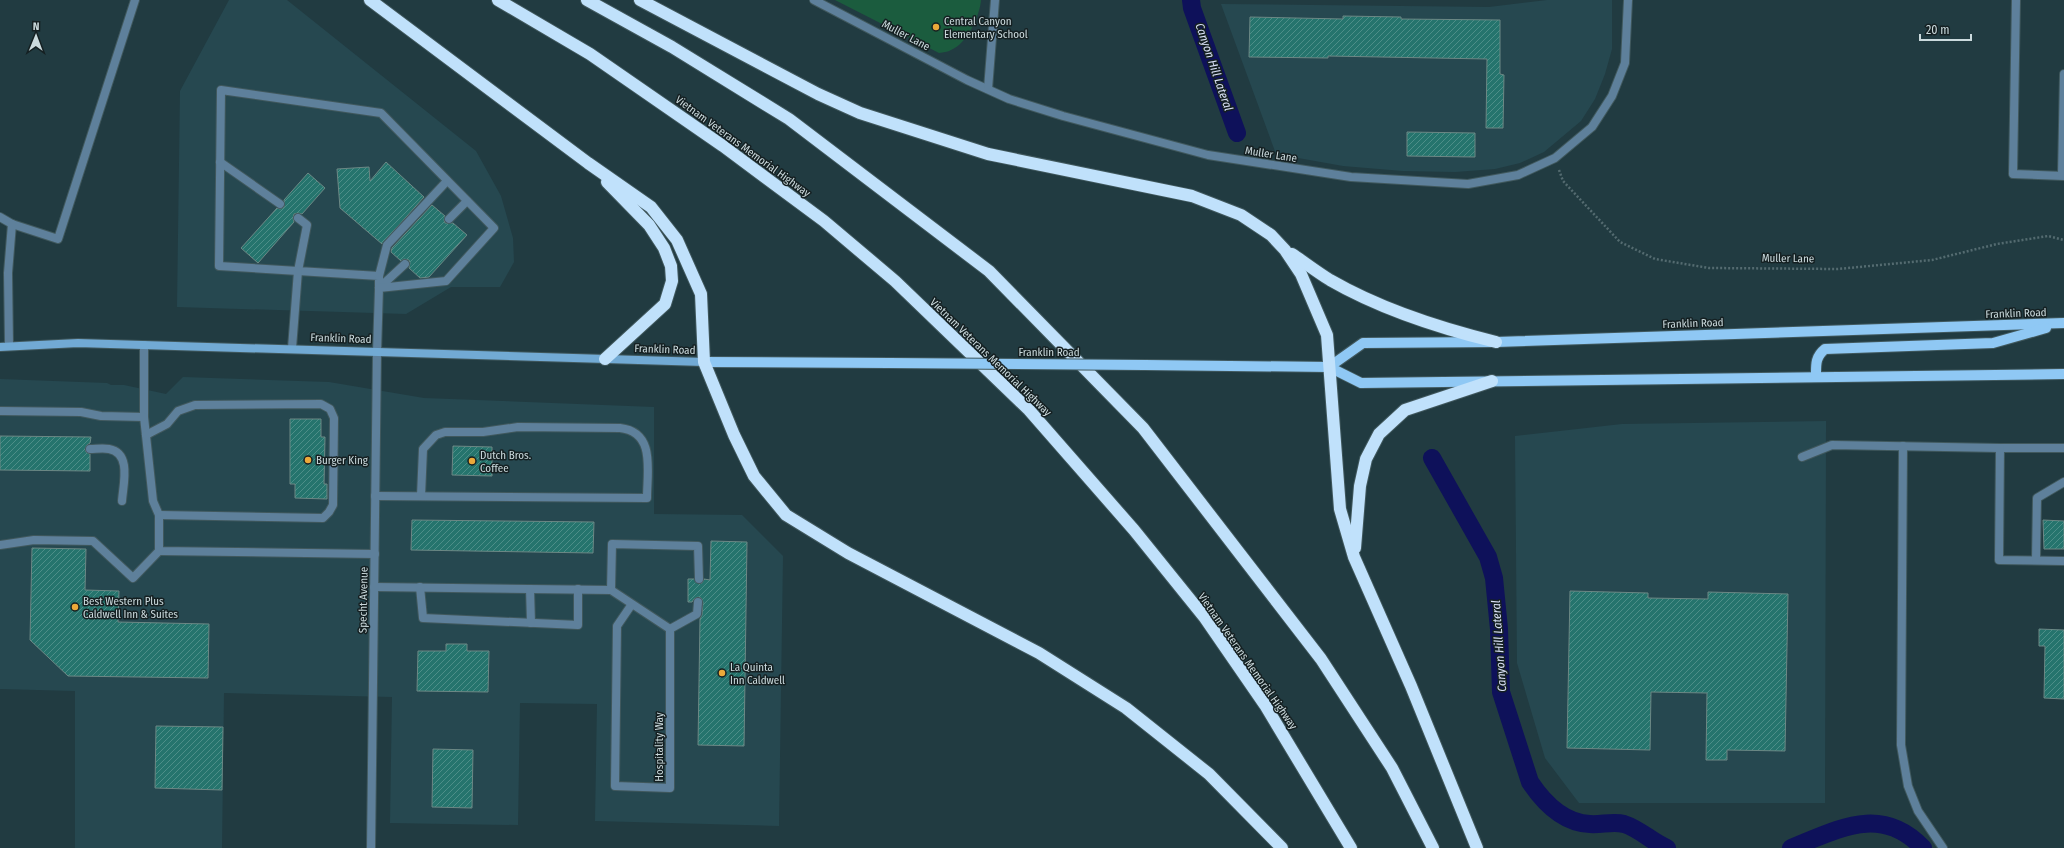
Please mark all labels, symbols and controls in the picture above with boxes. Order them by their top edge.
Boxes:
place label: Central Canyon Elementary School [944,15,1028,41]
north arrow [16,16,56,56]
scale bar [1920,16,1971,42]
street label: Muller Lane [879,17,932,54]
text: N [33,20,40,33]
water label: Canyon Hill Lateral [1192,21,1236,113]
marker: Central Canyon Elementary School [931,22,941,32]
text: 20 m [1926,23,1950,37]
street label: Vietnam Veterans Memorial Highway [673,93,813,200]
street label: Muller Lane [1244,144,1298,165]
street label: Muller Lane [1762,252,1814,265]
street label: Vietnam Veterans Memorial Highway [927,296,1054,419]
street label: Franklin Road [1985,306,2047,321]
street label: Franklin Road [1662,316,1724,331]
street label: Franklin Road [310,331,372,346]
street label: Franklin Road [634,342,696,357]
street label: Franklin Road [1018,346,1080,359]
place label: Dutch Bros. Coffee [480,449,531,475]
place label: Burger King [316,454,369,467]
marker: Burger King [303,455,313,465]
marker: Dutch Bros. Coffee [467,456,477,466]
street label: Specht Avenue [356,567,371,633]
street label: Vietnam Veterans Memorial Highway [1195,591,1300,732]
place label: Best Western Plus Caldwell Inn & Suites [83,595,178,621]
water label: Canyon Hill Lateral [1489,600,1509,692]
marker: Best Western Plus Caldwell Inn & Suites [70,602,80,612]
place label: La Quinta Inn Caldwell [730,661,785,687]
marker: La Quinta Inn Caldwell [717,668,727,678]
street label: Hospitality Way [653,712,666,782]

